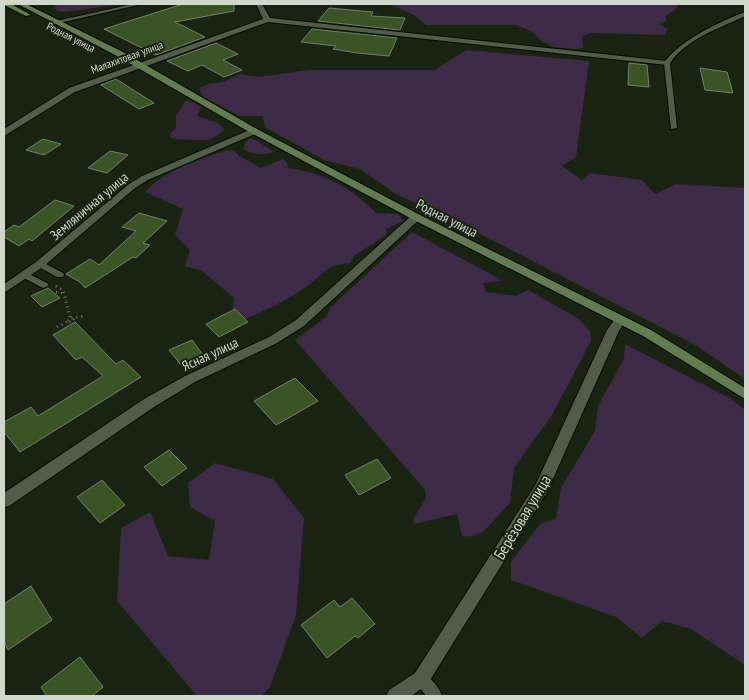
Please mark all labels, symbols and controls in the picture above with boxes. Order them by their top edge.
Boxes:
street label: Родная улица [44,19,98,55]
street label: Малахитовая улица [89,37,165,77]
street label: Земляничная улица [46,168,132,244]
street label: Родная улица [413,195,481,241]
street label: Ясная улица [179,333,241,375]
street label: Берёзовая улица [489,471,555,563]

